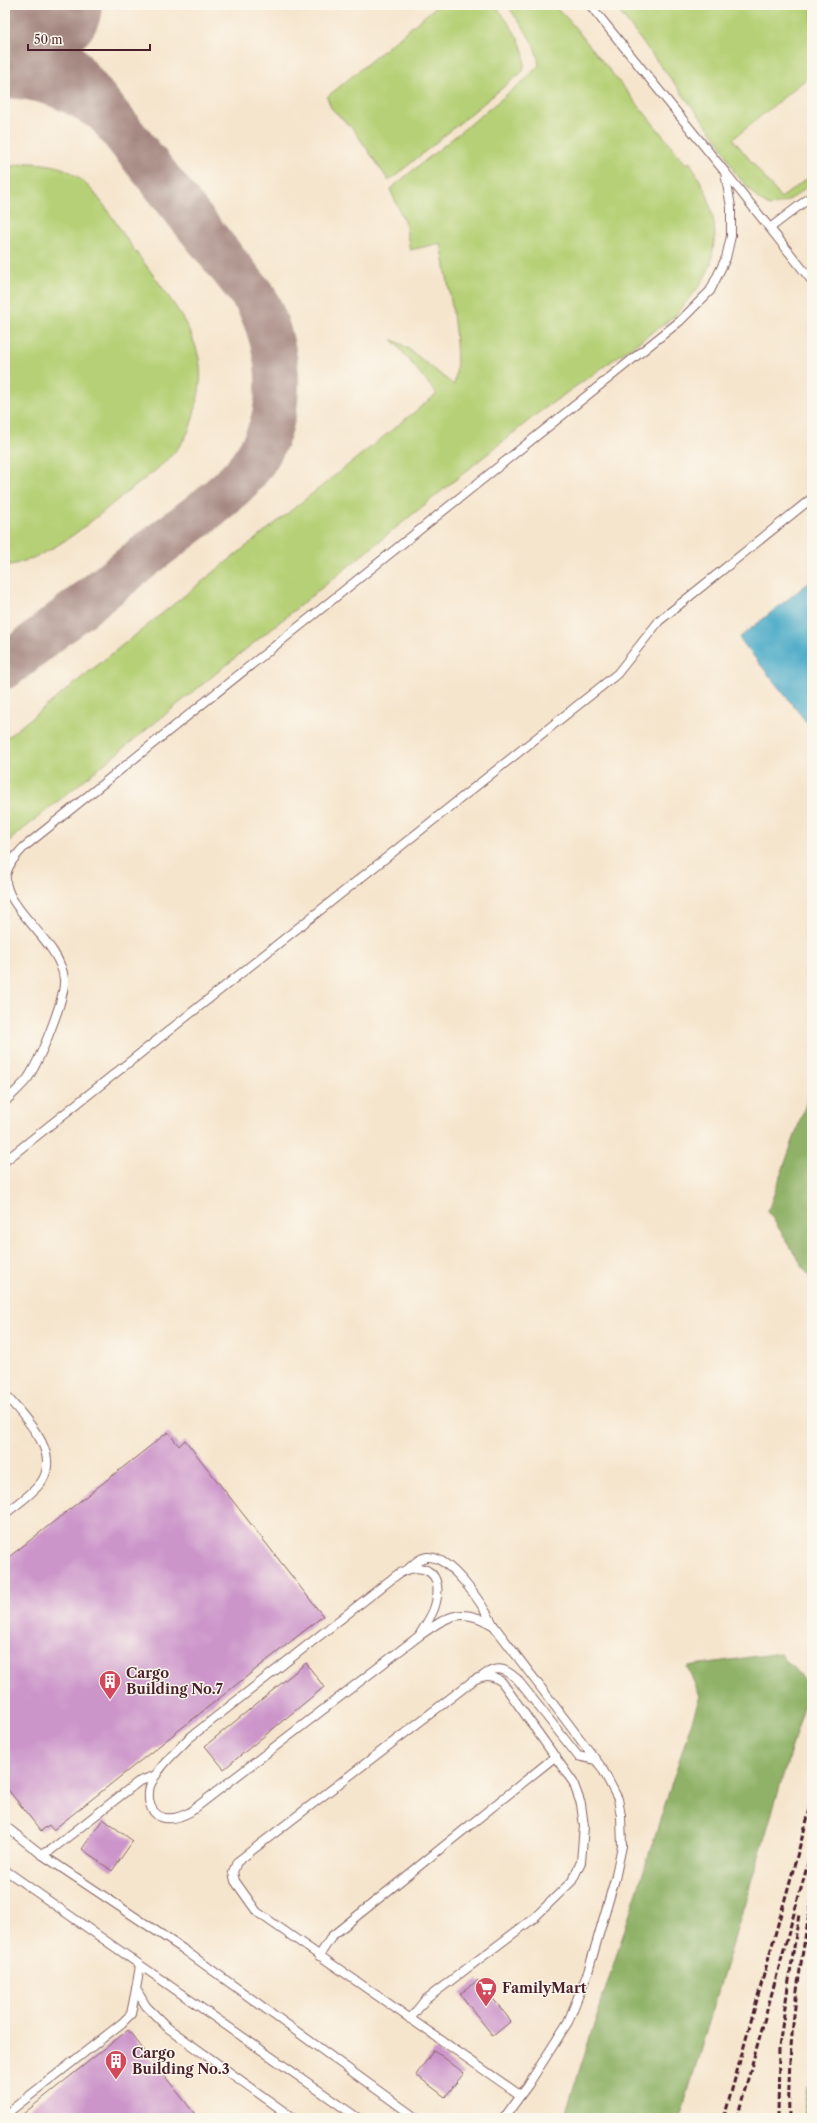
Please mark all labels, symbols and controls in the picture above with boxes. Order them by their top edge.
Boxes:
scale bar [28,26,150,52]
text: 50 m [34,32,63,47]
place label: Cargo Building No.7 [126,1664,224,1698]
building icon: Cargo Building No.7 [97,1668,123,1701]
supermarket icon: FamilyMart [473,1975,499,2008]
place label: FamilyMart [502,1979,587,1997]
place label: Cargo Building No.3 [132,2044,230,2078]
building icon: Cargo Building No.3 [103,2048,129,2081]

